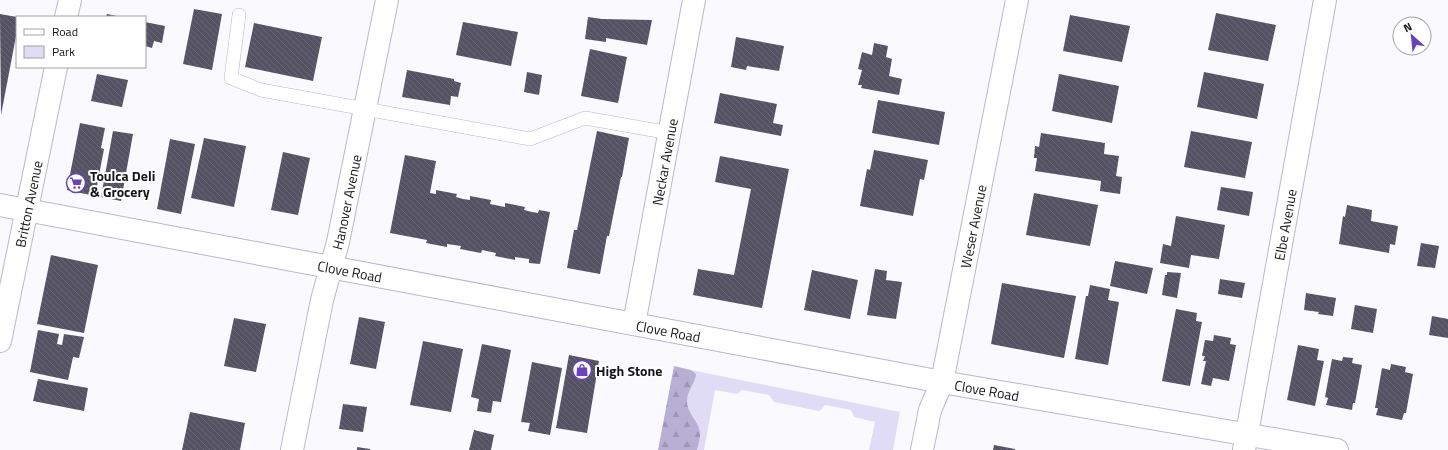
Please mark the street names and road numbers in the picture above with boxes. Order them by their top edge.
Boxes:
street label: Neckar Avenue [646,117,682,207]
street label: Hanover Avenue [326,152,366,252]
street label: Britton Avenue [9,158,47,249]
street label: Weser Avenue [954,183,991,270]
street label: Elbe Avenue [1268,187,1301,262]
street label: Clove Road [316,254,384,287]
street label: Clove Road [634,314,702,347]
street label: Clove Road [953,374,1021,406]

